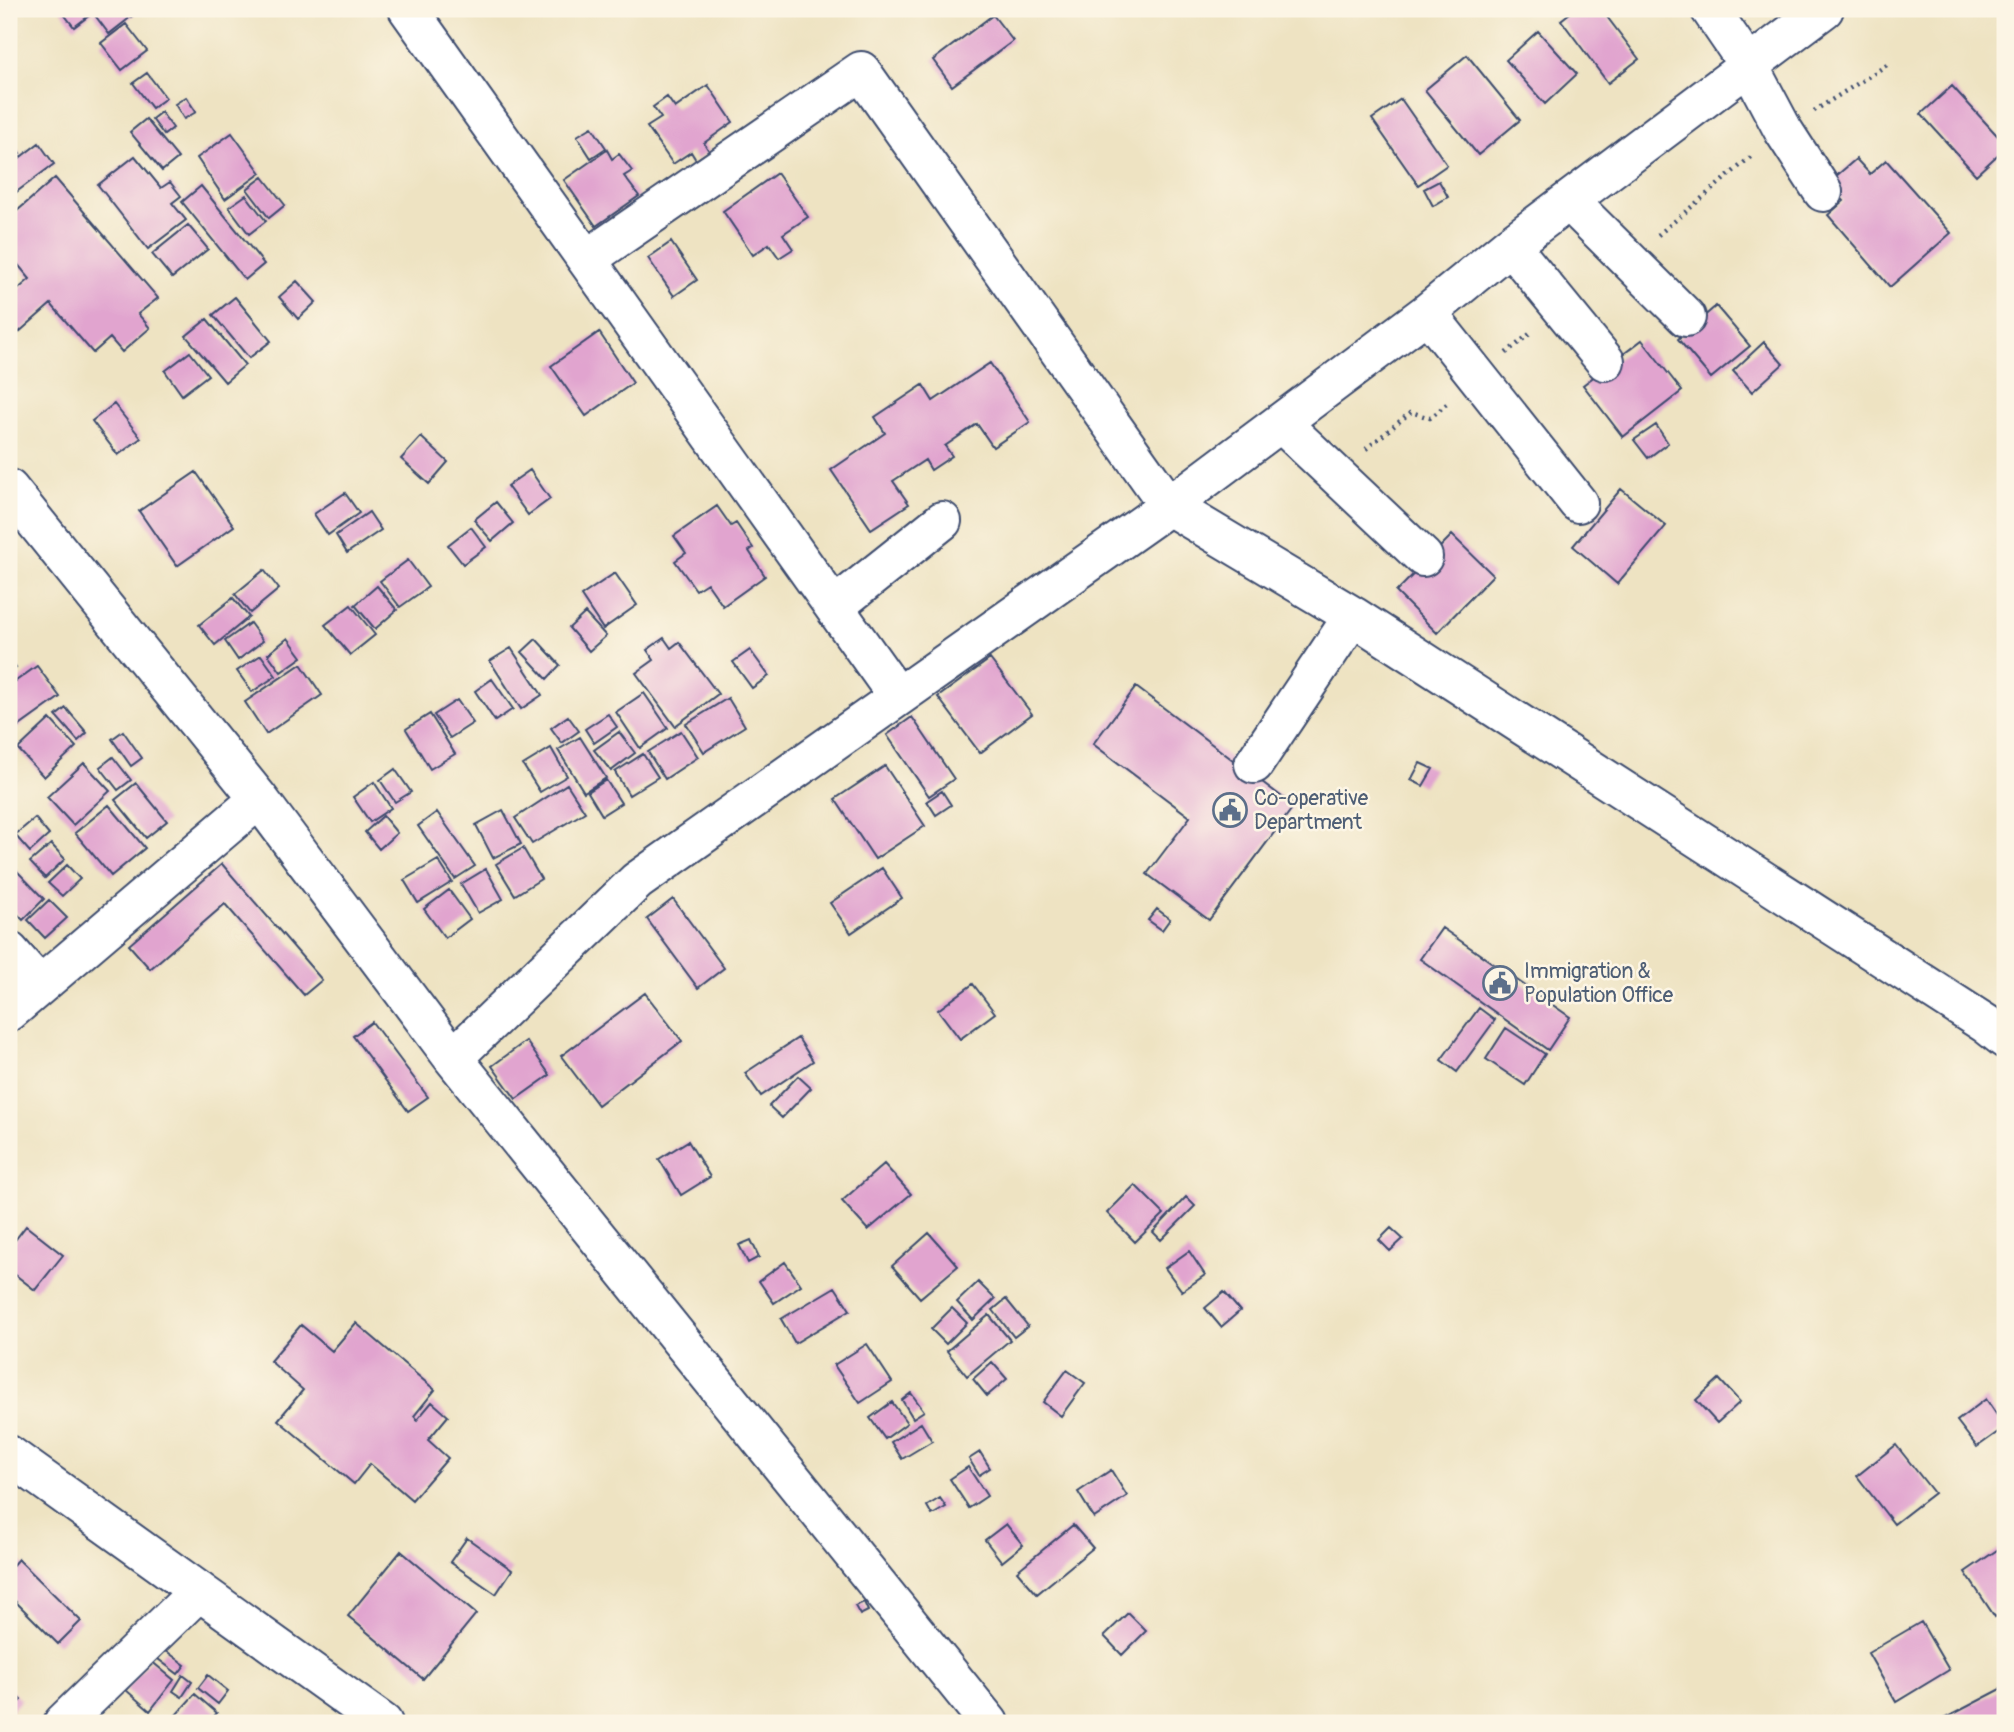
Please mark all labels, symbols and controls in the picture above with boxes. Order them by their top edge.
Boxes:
place label: Co-operative Department [1254,785,1369,836]
public building icon: Co-operative Department [1211,791,1249,829]
place label: Immigration & Population Office [1524,958,1674,1009]
public building icon: Immigration & Population Office [1481,964,1519,1002]

